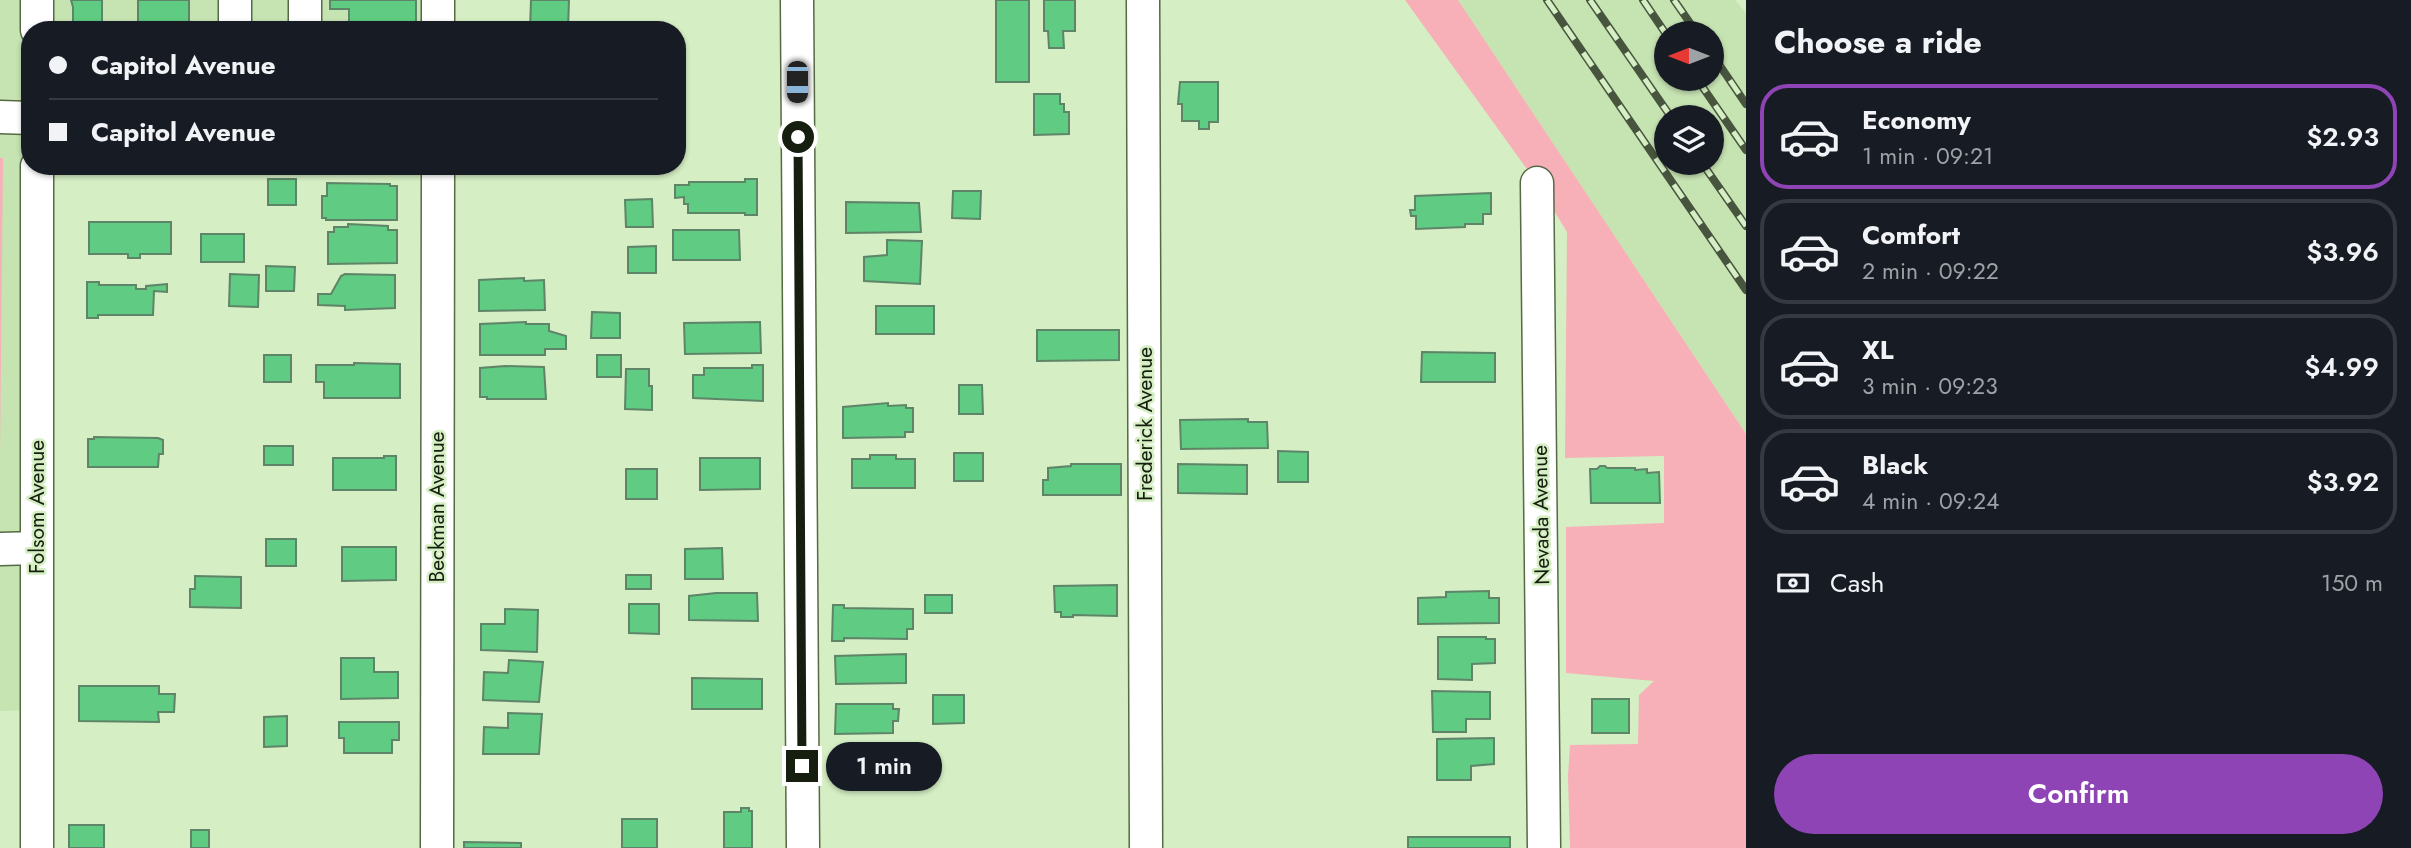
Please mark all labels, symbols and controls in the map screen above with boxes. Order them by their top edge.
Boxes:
text: Choose a ride [1774,19,1982,65]
north arrow [1654,21,1724,91]
map controls [1654,21,1724,175]
text: Capitol Avenue [91,46,276,84]
car [787,61,808,103]
text: Economy [1862,101,1971,139]
button: layers [1654,105,1724,175]
icon: car [1778,105,1841,168]
text: Capitol Avenue [91,113,276,151]
text: $2.93 [2306,118,2379,156]
route start [782,121,814,153]
text: 1 min · 09:21 [1862,139,1993,173]
text: Comfort [1862,216,1960,254]
icon: car [1778,220,1841,283]
text: $3.96 [2307,233,2379,271]
text: 2 min · 09:22 [1862,254,1999,288]
text: XL [1862,331,1894,369]
icon: car [1778,335,1841,398]
street label: Frederick Avenue [1130,347,1160,501]
text: $4.99 [2304,348,2379,386]
text: 3 min · 09:23 [1862,369,1998,403]
street label: Beckman Avenue [422,431,452,583]
street label: Folsom Avenue [22,440,52,574]
street label: Nevada Avenue [1525,445,1557,585]
text: Black [1862,446,1928,484]
icon: car [1778,450,1841,513]
text: $3.92 [2307,463,2379,501]
text: 4 min · 09:24 [1862,484,1999,518]
icon: cash [1774,564,1812,602]
text: Cash [1830,564,1884,602]
text: 150 m [2321,566,2383,600]
callout: 1 min [826,742,942,790]
text: 1 min [856,749,912,783]
route end [786,750,818,782]
button: Confirm [1774,754,2383,834]

